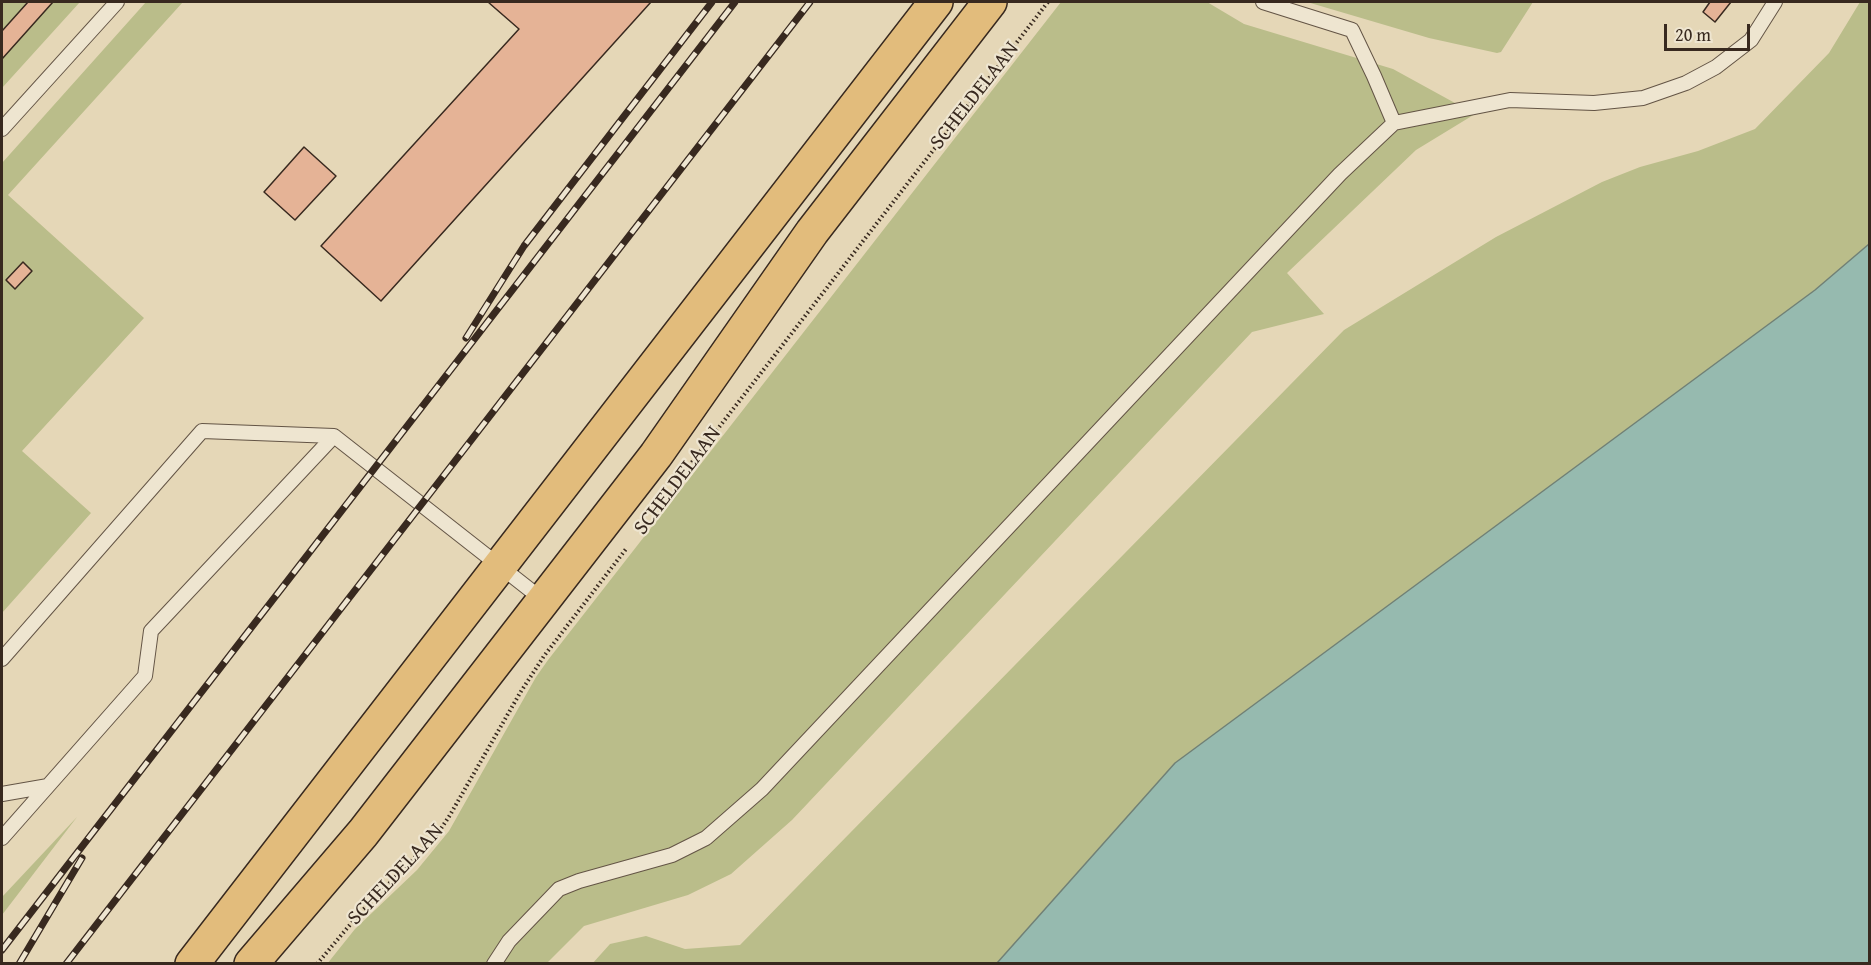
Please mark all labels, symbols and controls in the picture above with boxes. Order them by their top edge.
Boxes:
scale bar [1667,12,1752,50]
text: 20 m [1675,21,1711,48]
street label: SCHELDELAAN [925,37,1025,155]
street label: SCHELDELAAN [629,422,727,540]
street label: SCHELDELAAN [343,819,449,931]

